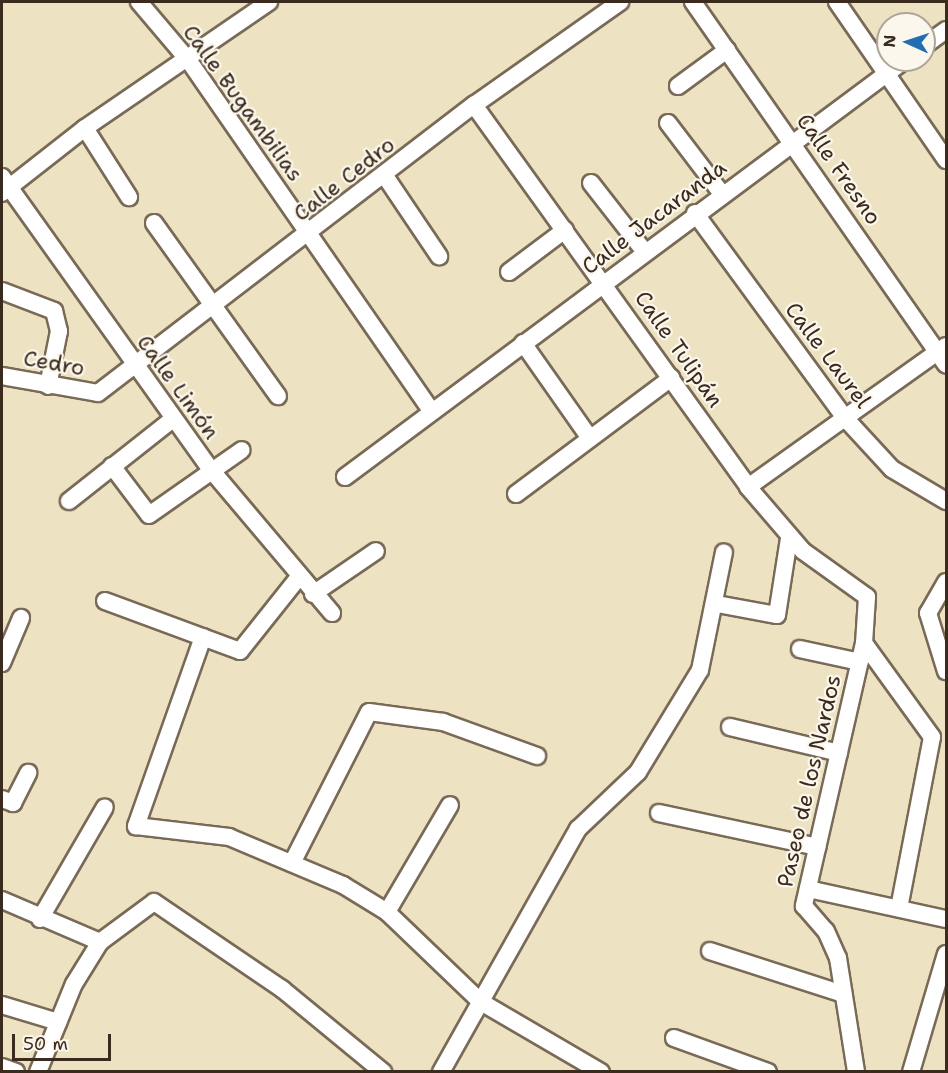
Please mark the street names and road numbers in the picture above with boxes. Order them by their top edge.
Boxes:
street label: Calle Bugambilias [177,20,309,186]
street label: Calle Fresno [791,108,887,230]
street label: Calle Cedro [288,131,400,227]
street label: Calle Jacaranda [577,154,731,280]
street label: Calle Tulipán [629,286,729,412]
street label: Calle Laurel [780,297,876,413]
street label: Calle Limón [131,330,225,444]
street label: Cedro [21,345,87,381]
street label: Paseo de los Nardos [772,672,846,890]

